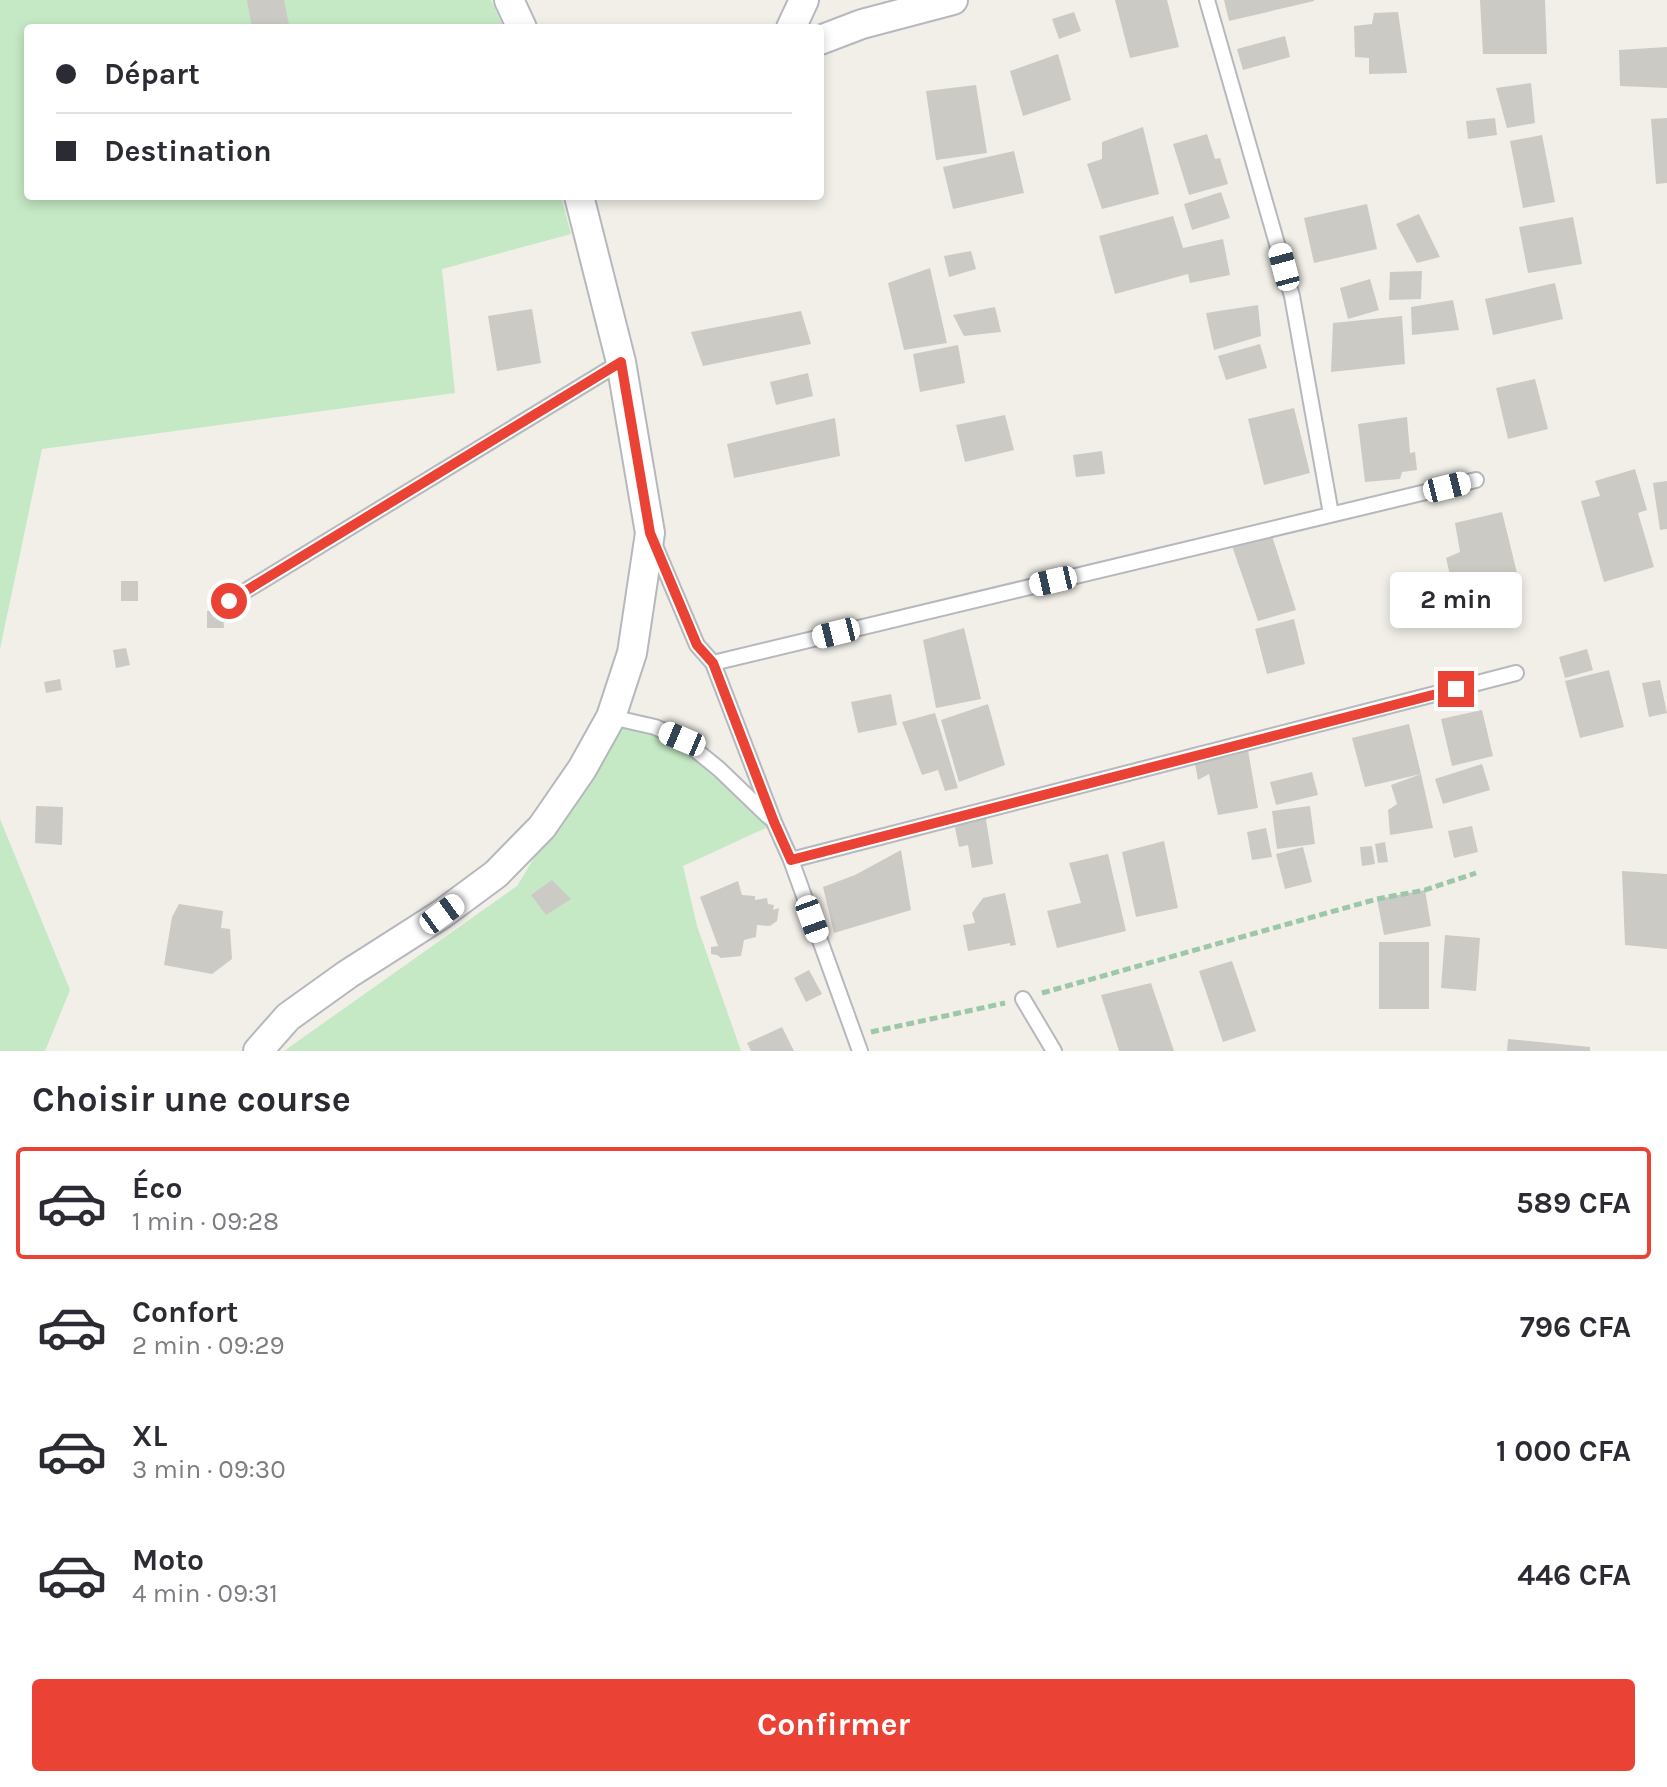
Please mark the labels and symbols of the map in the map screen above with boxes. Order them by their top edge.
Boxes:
car [1266,241,1302,293]
car [1421,470,1473,504]
car [1027,564,1079,598]
callout: 2 min [1390,573,1522,629]
route start [211,583,247,619]
car [810,616,862,650]
route end [1438,671,1474,707]
car [655,719,709,759]
car [416,890,468,938]
car [793,892,831,946]

